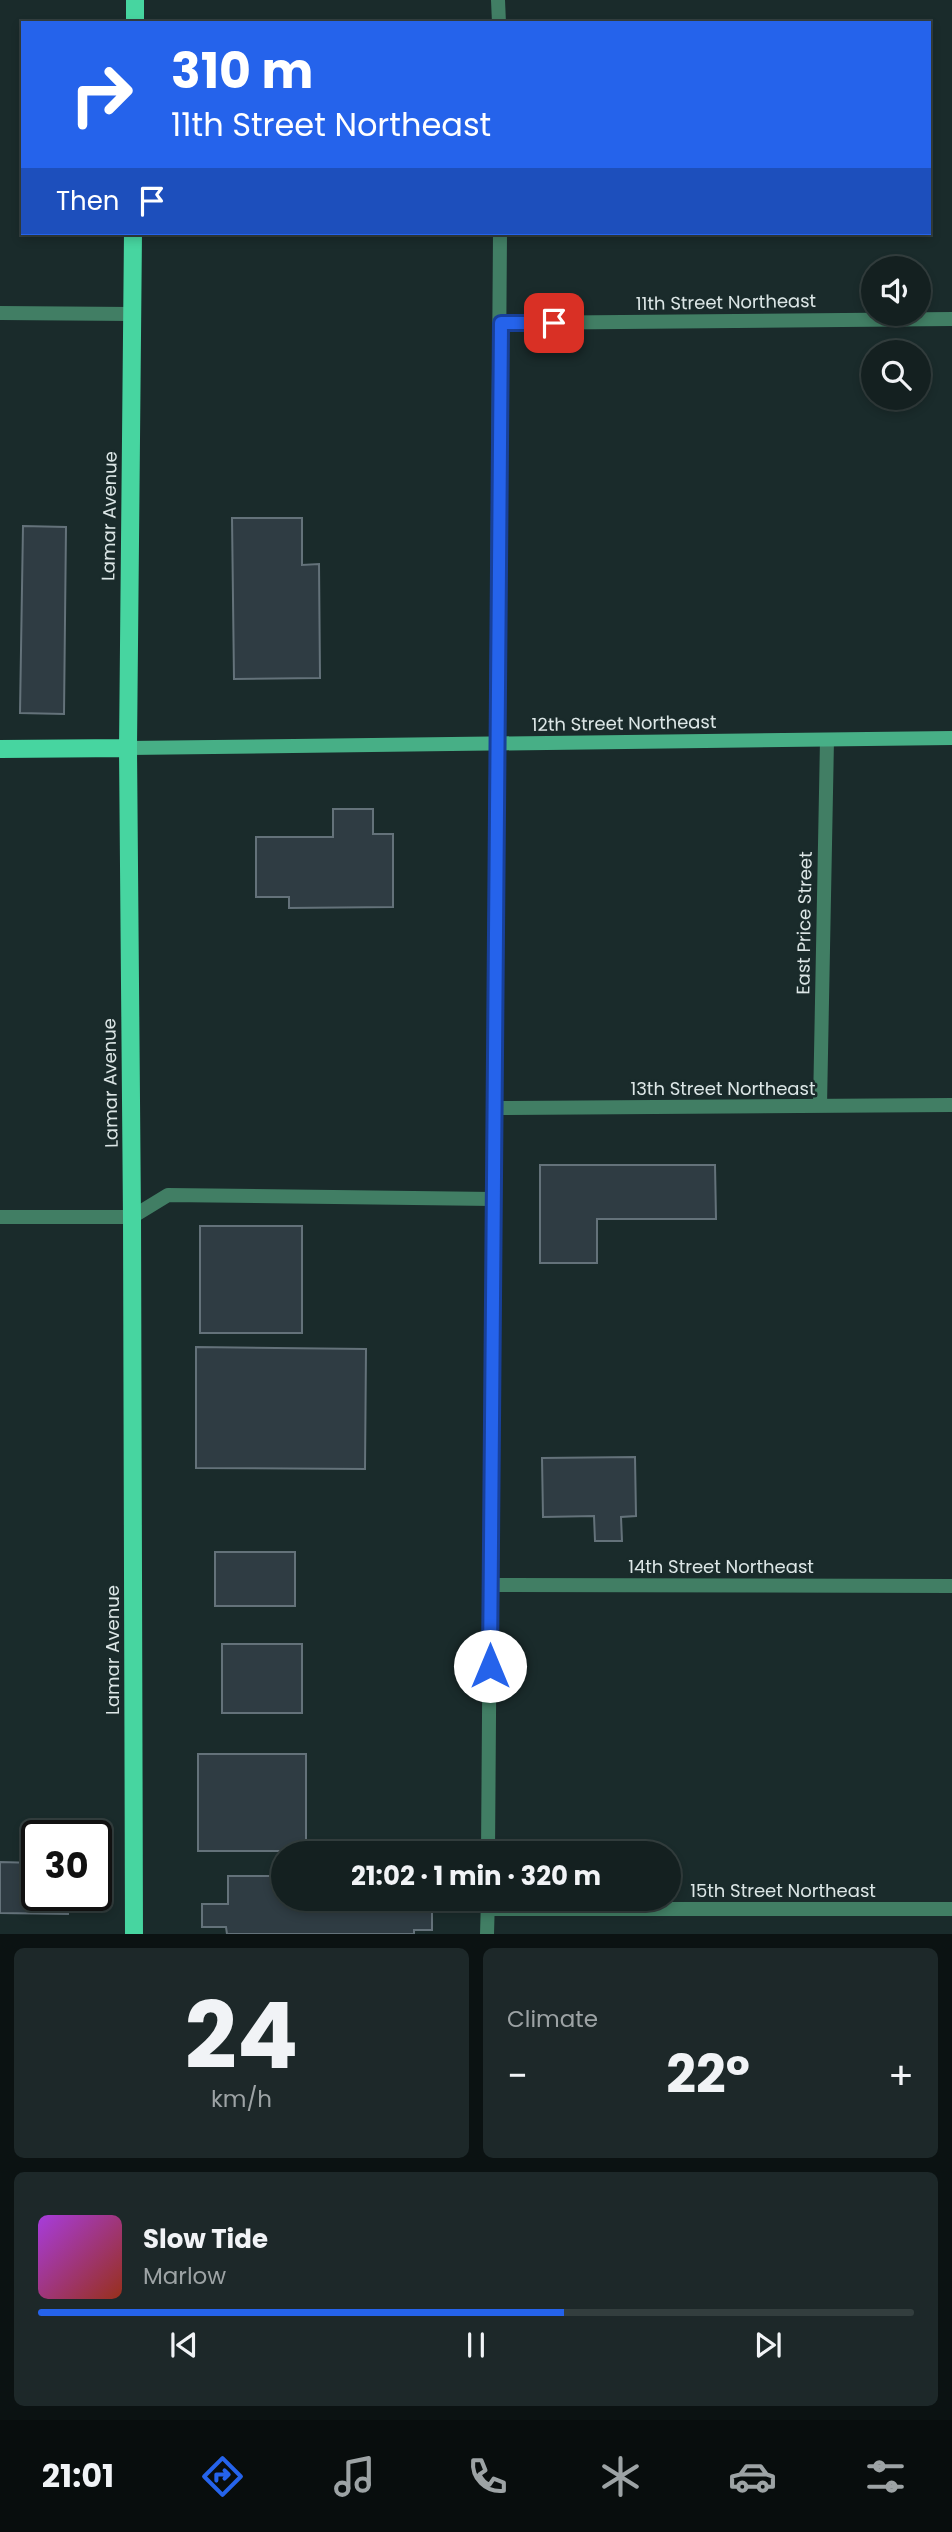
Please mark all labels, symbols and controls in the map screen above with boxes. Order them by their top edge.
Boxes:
text: 310 m [171,37,313,105]
icon: right [56,49,147,140]
text: 11th Street Northeast [171,102,491,147]
icon: arrive [133,182,171,220]
text: Then [56,183,119,219]
map controls [861,256,931,410]
button: sound [861,256,931,326]
street label: 11th Street Northeast [636,288,816,316]
pin [524,293,584,353]
icon: arrive [535,304,573,342]
button: search [861,340,931,410]
street label: Lamar Avenue [95,451,123,581]
street label: 12th Street Northeast [531,709,717,737]
street label: East Price Street [790,851,818,995]
street label: Lamar Avenue [96,1018,124,1148]
street label: 13th Street Northeast [631,1076,816,1101]
street label: 14th Street Northeast [628,1554,814,1579]
street label: Lamar Avenue [100,1585,125,1715]
position arrow [453,1629,527,1703]
speed limit sign: 30 [21,1820,112,1911]
text: 21:02 · 1 min · 320 m [351,1858,601,1894]
street label: 15th Street Northeast [690,1878,876,1903]
text: 24 [185,1972,298,2100]
text: Climate [507,2003,598,2035]
text: 22° [666,2038,750,2111]
text: − [507,2049,528,2102]
text: + [888,2049,914,2102]
text: km/h [211,2083,272,2115]
text: Slow Tide [143,2221,268,2257]
text: Marlow [143,2260,226,2292]
icon: previous [165,2326,203,2364]
icon: pause [457,2326,495,2364]
icon: next [749,2326,787,2364]
icon: directions [198,2452,247,2501]
icon: music [330,2452,379,2501]
icon: phone [463,2452,512,2501]
icon: climate [596,2452,645,2501]
icon: car [728,2452,777,2501]
icon: filters [861,2452,910,2501]
text: 21:01 [42,2453,114,2498]

